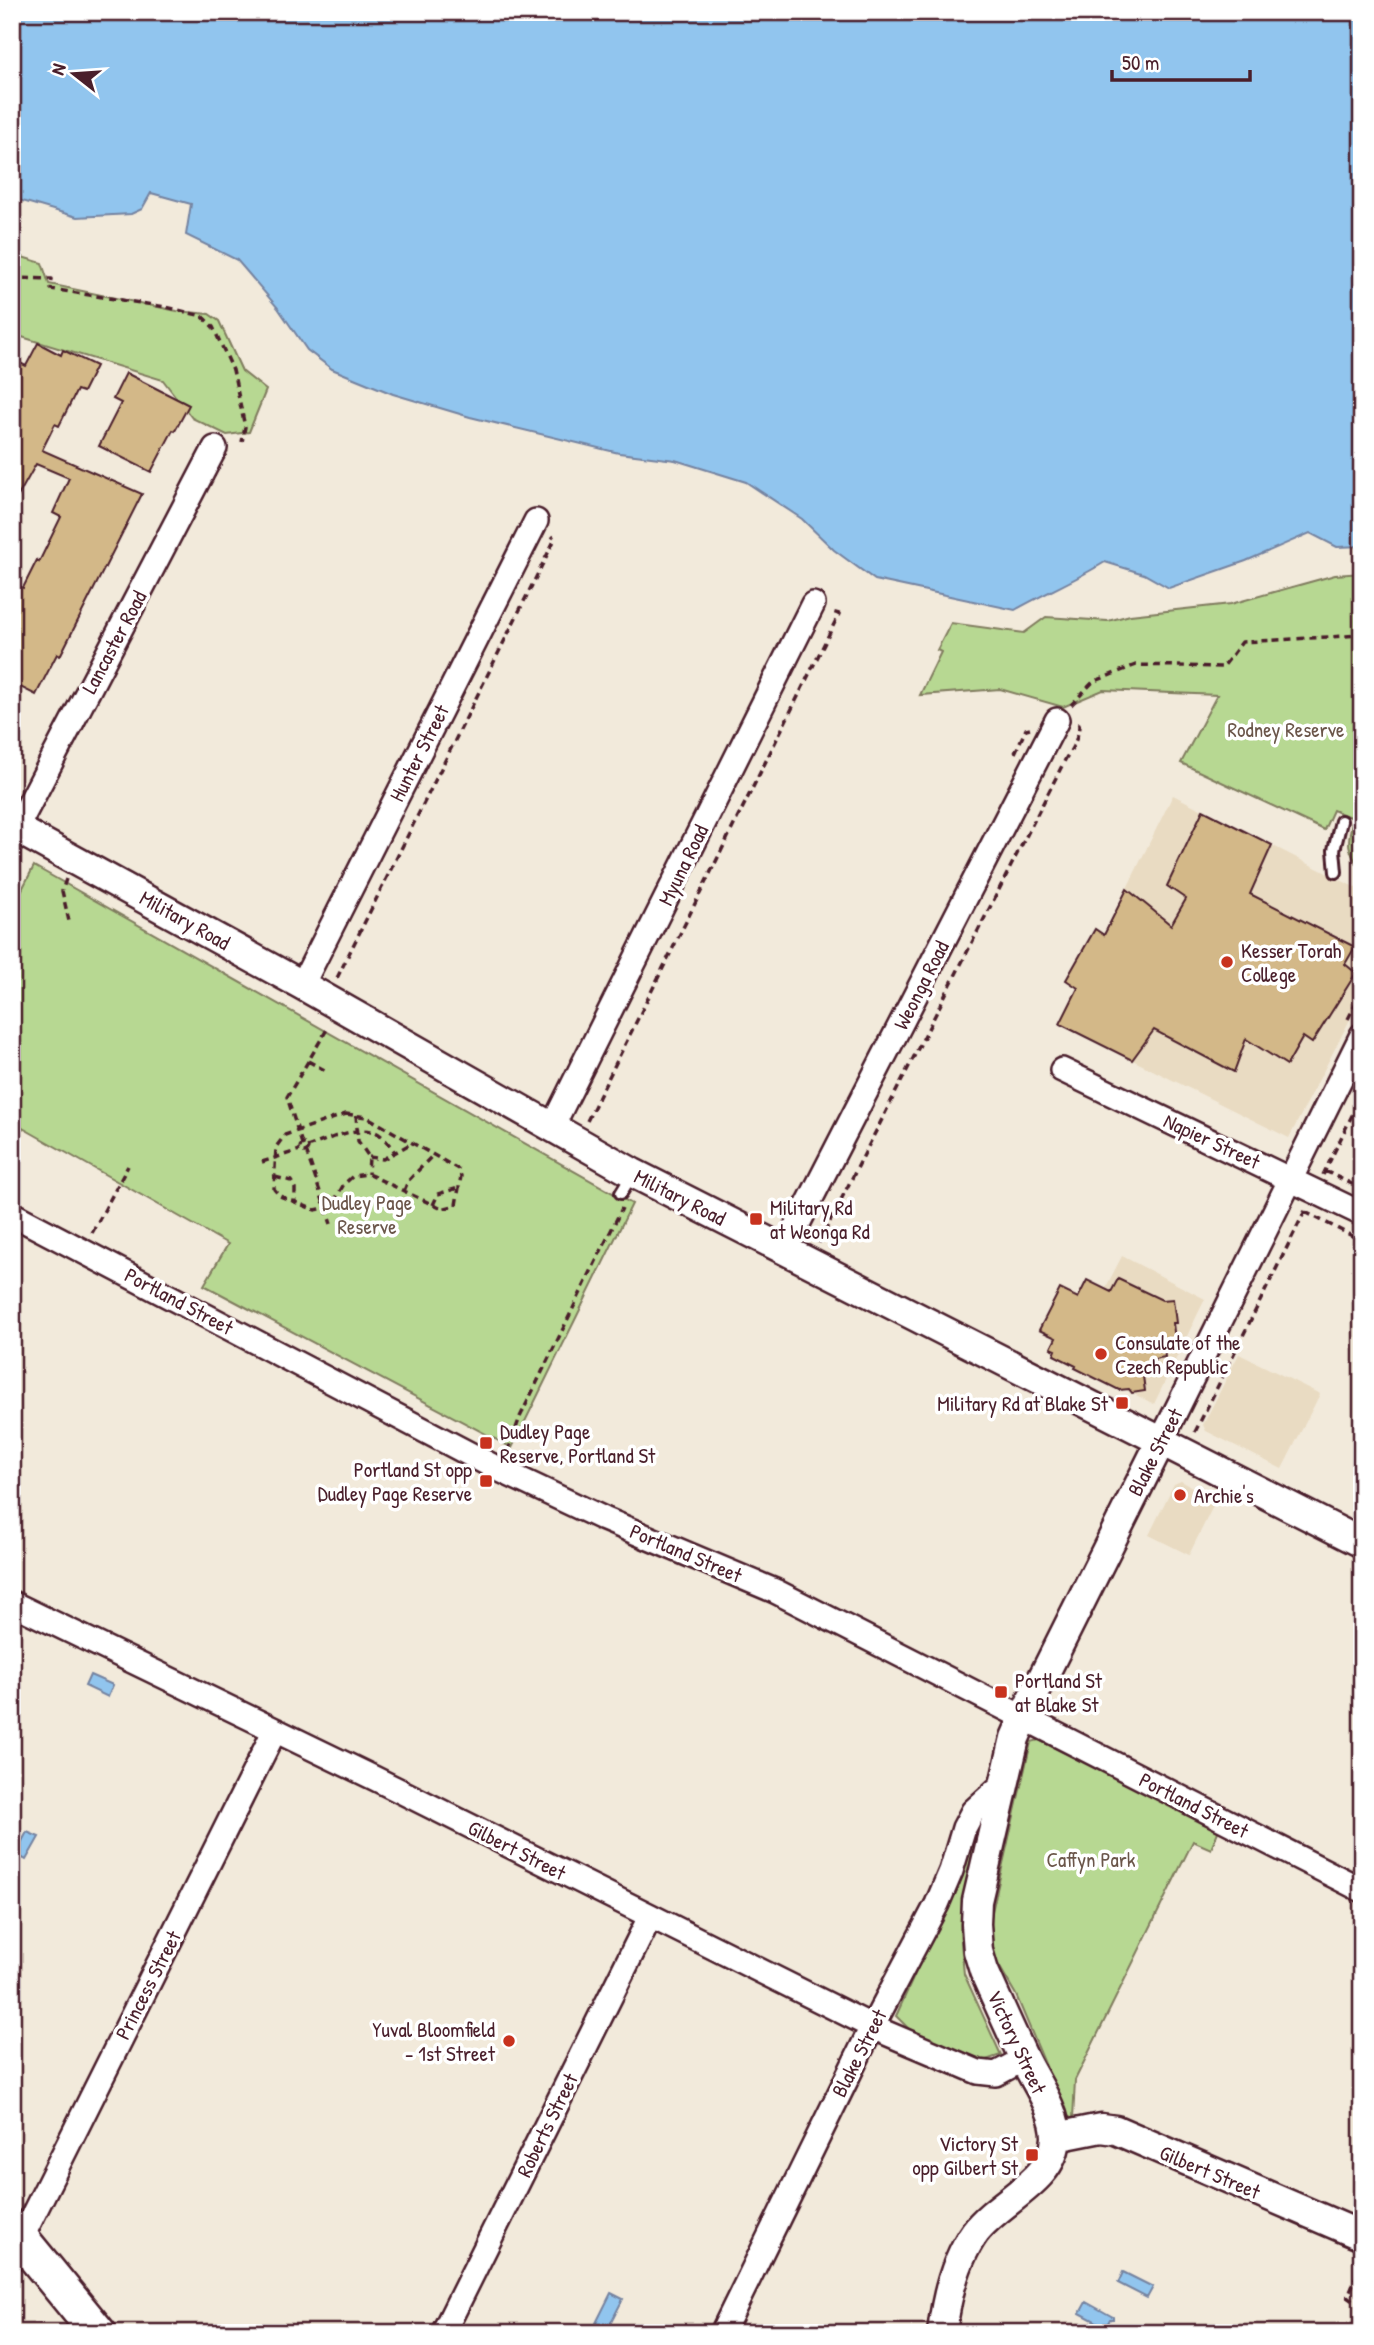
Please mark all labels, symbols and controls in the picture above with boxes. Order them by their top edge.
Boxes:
north arrow [38,38,108,108]
scale bar [1112,38,1250,82]
text: 50 m [1122,48,1159,77]
text: N [44,60,72,78]
street label: Lancaster Road [75,585,153,699]
street label: Hunter Street [382,699,456,806]
park label: Rodney Reserve [1228,715,1344,744]
street label: Myuna Road [651,820,715,910]
street label: Military Road [135,883,235,957]
street label: Weonga Road [886,936,956,1034]
place label: Kesser Torah College [1241,936,1341,989]
marker: Kesser Torah College [1219,954,1235,970]
street label: Napier Street [1159,1106,1266,1176]
street label: Military Road [629,1162,731,1232]
park label: Dudley Page Reserve [322,1188,412,1241]
place label: Military Rd at Weonga Rd [770,1193,870,1246]
marker: Military Rd at Weonga Rd [748,1211,764,1227]
street label: Portland Street [120,1260,239,1342]
place label: Consulate of the Czech Republic [1115,1328,1240,1381]
marker: Consulate of the Czech Republic [1093,1346,1109,1362]
place label: Military Rd at Blake St [937,1389,1109,1418]
marker: Military Rd at Blake St [1114,1395,1130,1411]
street label: Blake Street [1120,1402,1190,1501]
place label: Dudley Page Reserve, Portland St [500,1417,656,1470]
marker: Dudley Page Reserve, Portland St [478,1435,494,1451]
place label: Portland St opp Dudley Page Reserve [318,1455,472,1508]
marker: Portland St opp Dudley Page Reserve [478,1473,494,1489]
place label: Archie's [1194,1481,1254,1510]
marker: Archie's [1172,1487,1188,1503]
street label: Portland Street [626,1516,747,1590]
place label: Portland St at Blake St [1015,1666,1103,1719]
marker: Portland St at Blake St [993,1684,1009,1700]
street label: Portland Street [1134,1765,1254,1845]
street label: Gilbert Street [463,1813,572,1887]
park label: Caffyn Park [1046,1845,1136,1874]
street label: Princess Street [108,1925,188,2045]
street label: Victory Street [980,1986,1054,2099]
street label: Blake Street [824,2003,894,2102]
place label: Yuval Bloomfield - 1st Street [372,2015,496,2068]
marker: Yuval Bloomfield - 1st Street [501,2033,517,2049]
street label: Roberts Street [509,2068,585,2182]
place label: Victory St opp Gilbert St [912,2129,1019,2182]
street label: Gilbert Street [1155,2138,1265,2206]
marker: Victory St opp Gilbert St [1024,2147,1040,2163]

